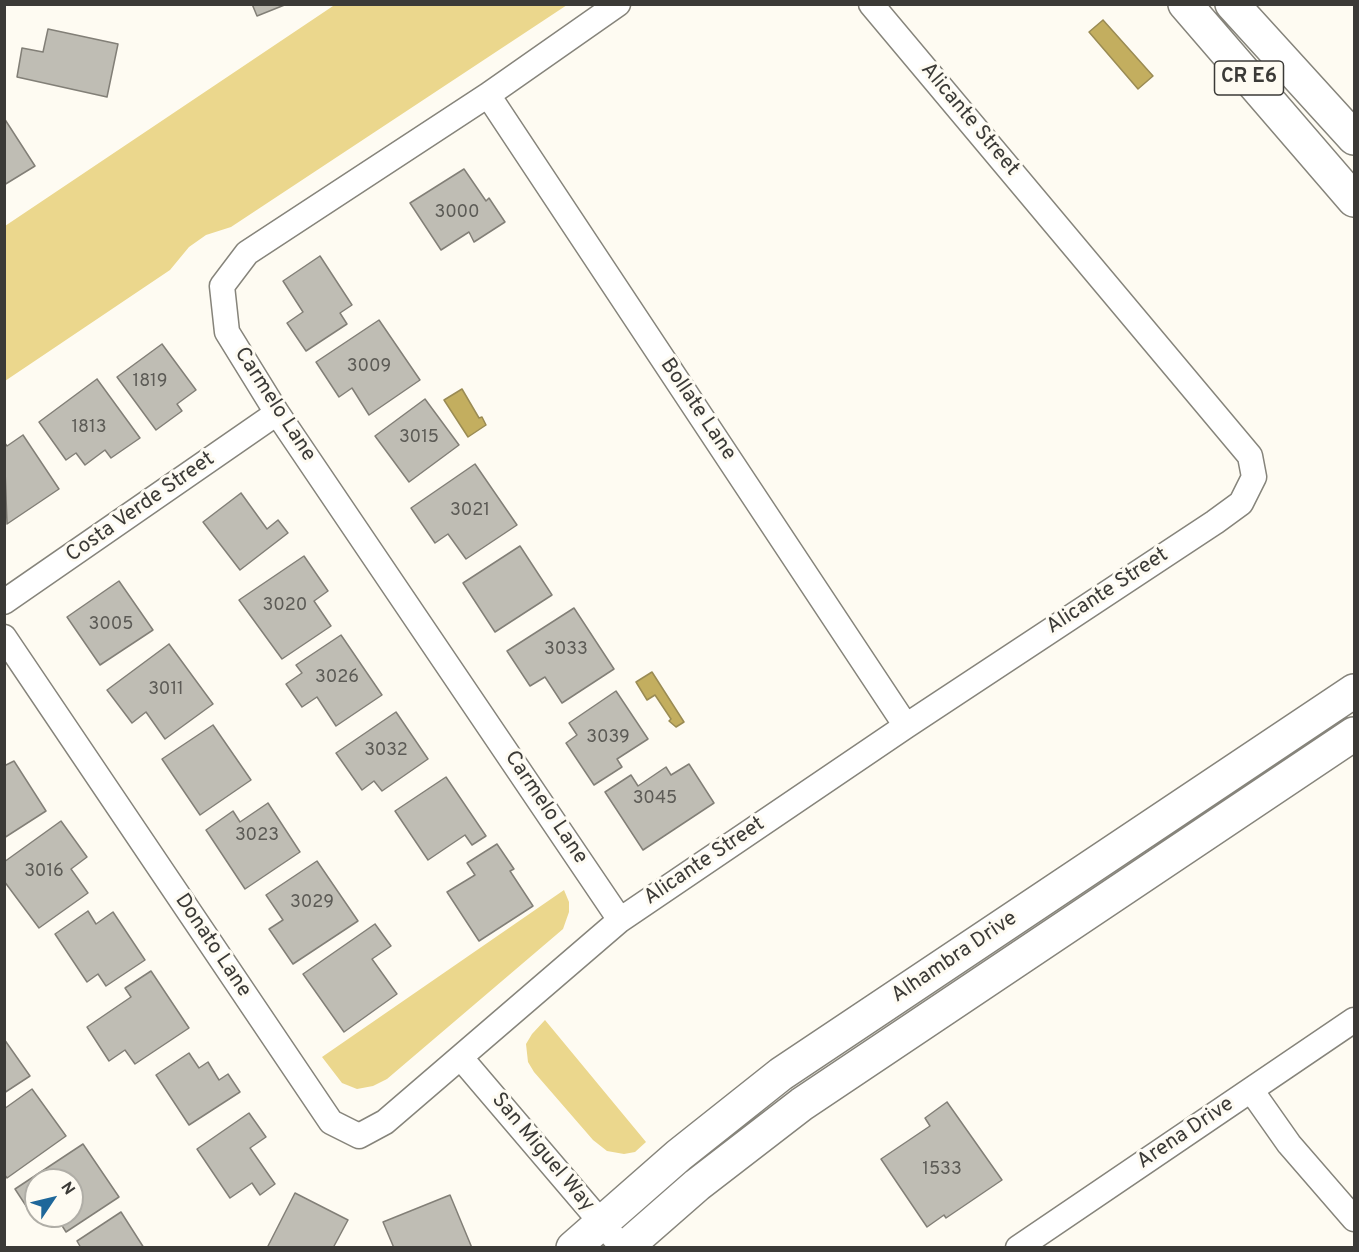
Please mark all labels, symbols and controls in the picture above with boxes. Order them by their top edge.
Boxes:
street label: Alicante Street [914,58,1024,182]
road number: CR E6 [1214,61,1284,95]
house number: 3000 [434,202,480,224]
street label: Carmelo Lane [228,343,320,467]
street label: Bollate Lane [654,354,740,466]
house number: 3009 [347,356,391,378]
house number: 1819 [132,371,168,393]
house number: 1813 [71,417,107,439]
house number: 3015 [399,427,439,449]
street label: Costa Verde Street [62,447,220,569]
house number: 3021 [450,500,490,522]
street label: Alicante Street [1042,543,1174,641]
house number: 3020 [263,595,307,617]
house number: 3005 [89,614,133,636]
house number: 3033 [544,639,588,661]
house number: 3026 [315,667,359,689]
house number: 3011 [148,679,184,701]
house number: 3039 [586,727,630,749]
house number: 3032 [364,740,408,762]
street label: Carmelo Lane [498,747,592,869]
house number: 3045 [633,788,677,810]
street label: Alicante Street [640,812,770,912]
house number: 3023 [235,825,279,847]
house number: 3016 [24,861,64,883]
street label: Donato Lane [168,890,256,1002]
house number: 3029 [290,892,334,914]
street label: Alhambra Drive [887,907,1023,1009]
street label: San Miguel Way [485,1088,599,1218]
street label: Arena Drive [1133,1092,1239,1176]
house number: 1533 [922,1159,962,1181]
north arrow [24,1168,84,1228]
text: N [56,1178,79,1199]

